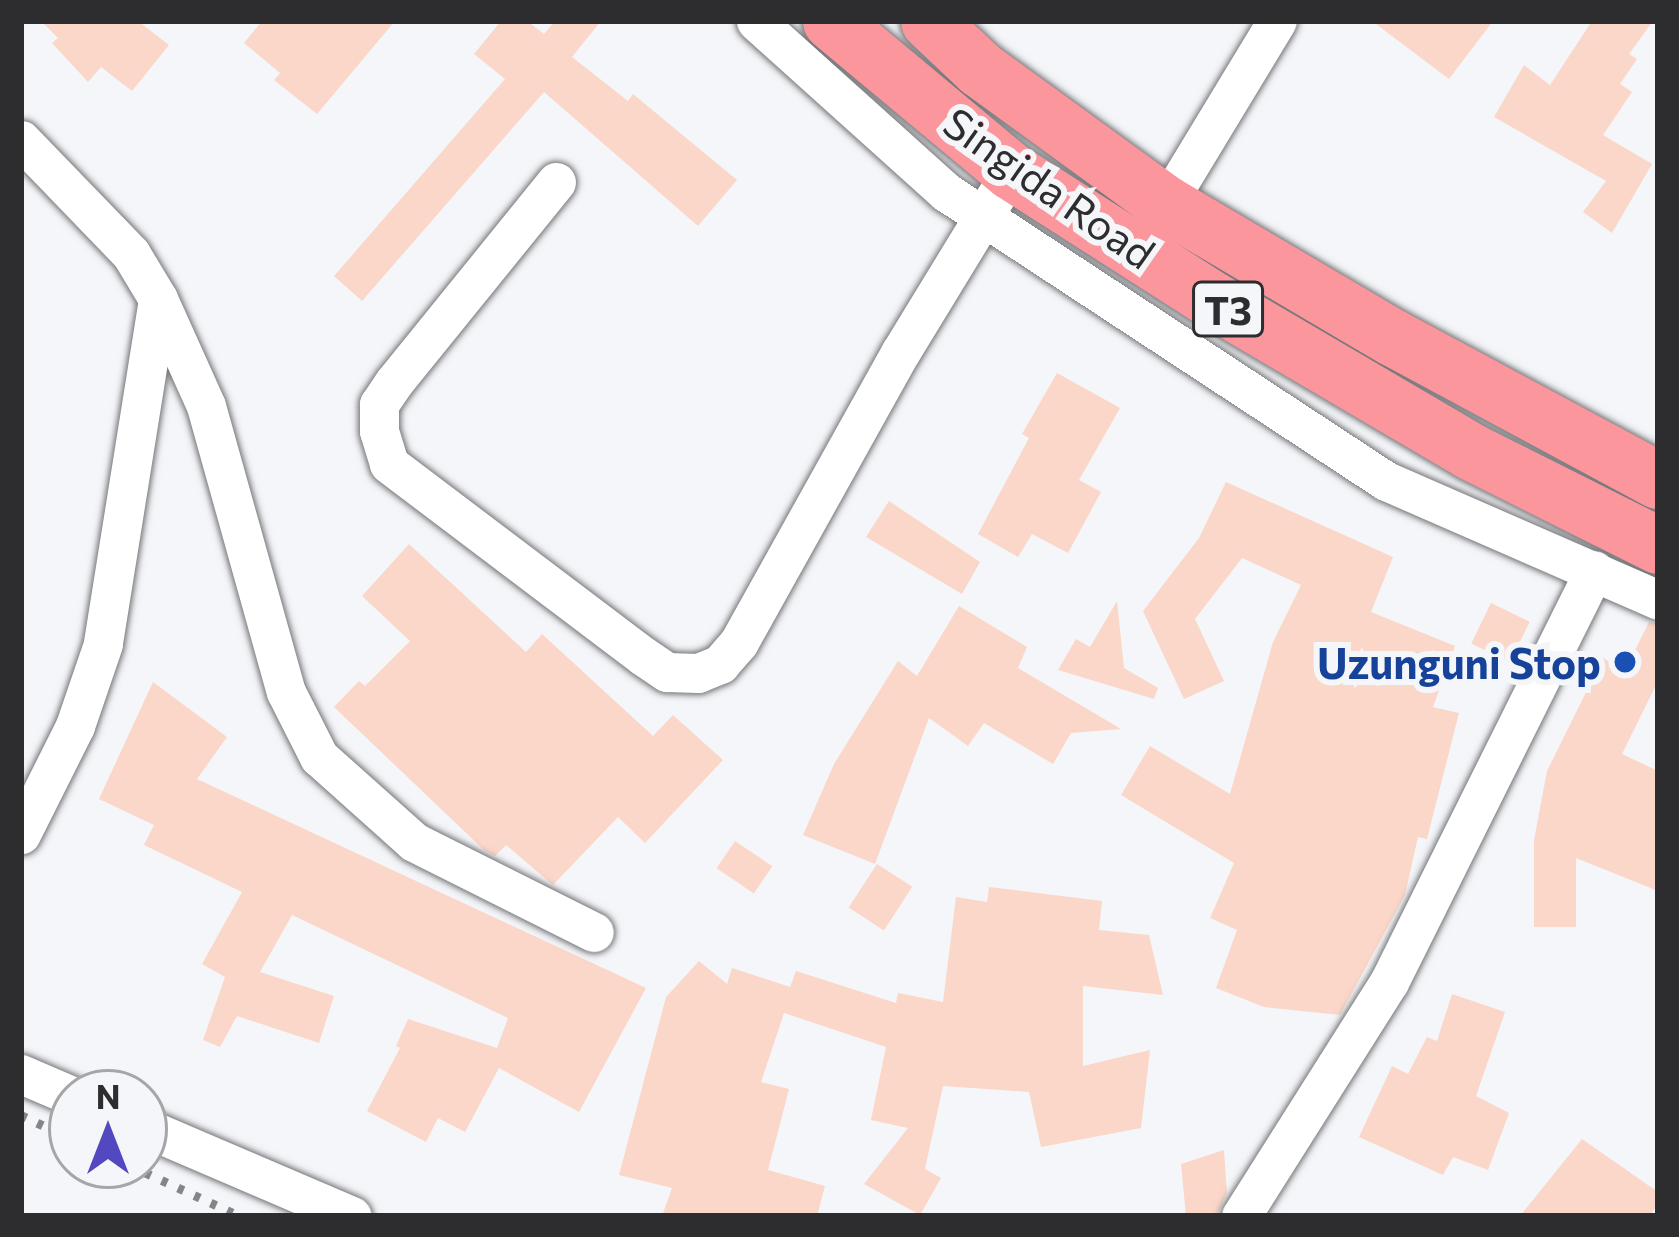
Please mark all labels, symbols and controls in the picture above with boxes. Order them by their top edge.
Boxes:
street label: Singida Road [935,96,1165,278]
road number: T3 [1192,276,1264,342]
place label: Uzunguni Stop [1317,637,1601,687]
marker: Uzunguni Stop [1612,649,1638,675]
north arrow [48,1069,168,1189]
text: N [96,1075,120,1116]

